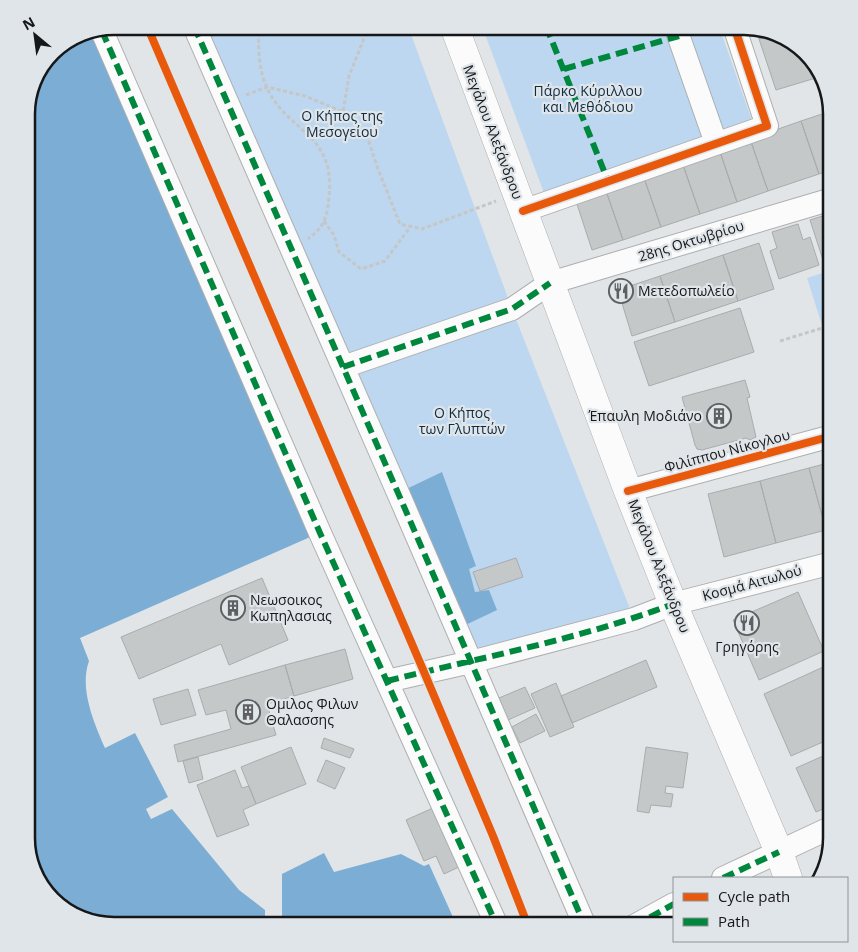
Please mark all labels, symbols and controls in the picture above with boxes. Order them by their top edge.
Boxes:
north arrow [10,10,60,60]
text: N [19,12,38,34]
street label: Μεγάλου Αλεξάνδρου [459,62,528,202]
park label: Πάρκο Κύριλλου και Μεθόδιου [534,81,642,116]
park label: Ο Κήπος της Μεσογείου [301,106,383,141]
street label: 28ης Οκτωβρίου [636,215,746,266]
restaurant icon: Μετεδοπωλείο [608,278,634,304]
place label: Μετεδοπωλείο [638,281,735,300]
park label: Ο Κήπος των Γλυπτών [419,403,505,438]
building icon: Έπαυλη Μοδιάνο [706,403,732,429]
place label: Έπαυλη Μοδιάνο [587,406,702,425]
street label: Φιλίππου Νίκογλου [662,425,792,476]
street label: Μεγάλου Αλεξάνδρου [624,496,695,636]
street label: Κοσμά Αιτωλού [700,560,804,605]
place label: Νεωσοικος Κωπηλασιας [250,590,332,625]
building icon: Νεωσοικος Κωπηλασιας [220,595,246,621]
restaurant icon: Γρηγόρης [734,610,760,636]
place label: Γρηγόρης [715,637,779,656]
place label: Ομιλος Φιλων Θαλασσης [266,694,358,729]
building icon: Ομιλος Φιλων Θαλασσης [235,699,261,725]
legend [673,877,848,942]
text: Cycle path [718,886,790,906]
text: Path [718,911,750,931]

